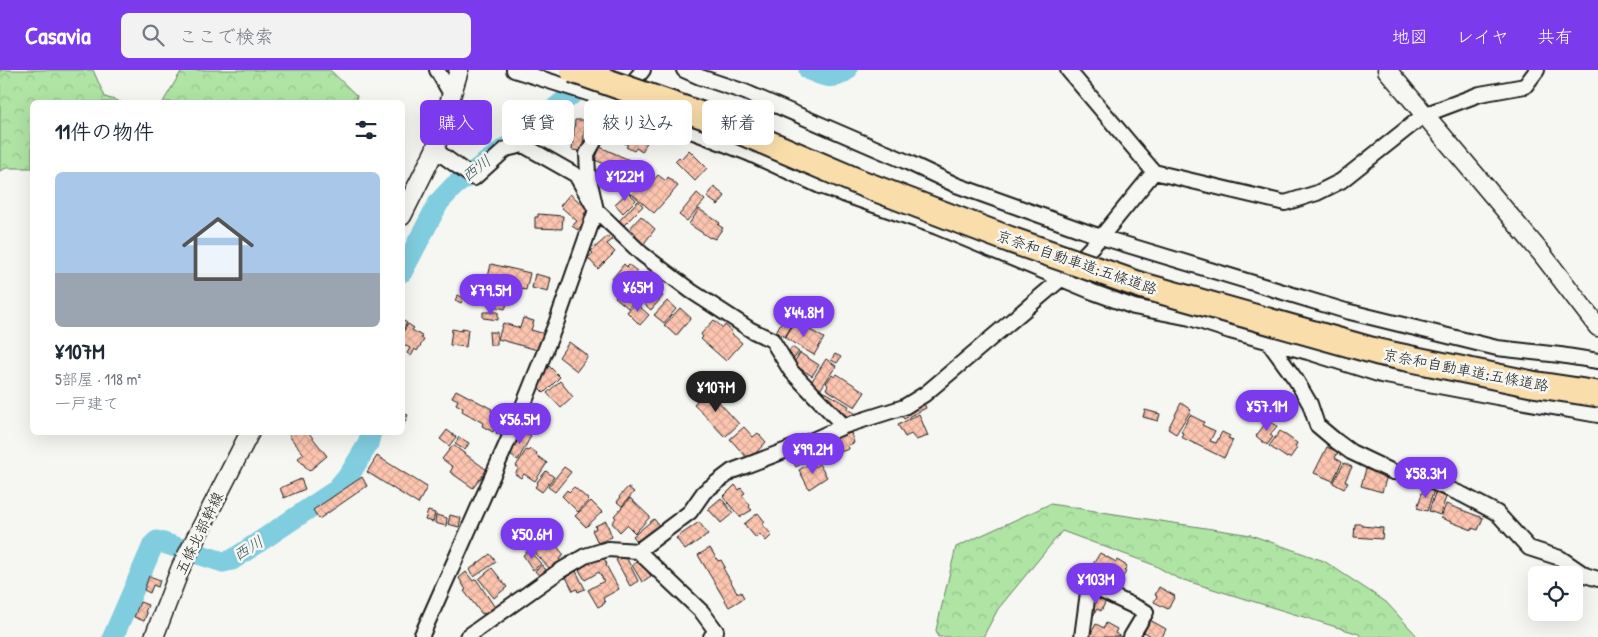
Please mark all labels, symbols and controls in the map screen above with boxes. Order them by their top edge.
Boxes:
search box [121,13,471,58]
text: Casavia [25,19,91,51]
icon: search [139,21,167,49]
text: ここで検索 [179,23,274,49]
text: 地図 [1392,24,1428,49]
text: レイヤ [1456,24,1509,49]
text: 共有 [1537,24,1573,49]
chip: 購入 [420,100,492,145]
chip: 賃貸 [502,100,574,145]
chip: 絞り込み [584,100,692,145]
chip: 新着 [702,100,774,145]
icon: filters [352,116,380,144]
text: 11件の物件 [55,117,154,146]
water label: 西川 [457,149,495,187]
pin: ¥122M [590,160,660,202]
text: ¥122M [606,165,644,187]
icon: home [173,204,263,294]
street label: 京奈和自動車道;五條道路 [994,225,1160,299]
pin: ¥65M [608,270,668,313]
pin: ¥79.5M [450,274,532,316]
text: ¥65M [623,276,653,298]
text: ¥79.5M [471,279,511,301]
pin: ¥44.8M [763,296,845,338]
text: ¥44.8M [784,301,824,323]
text: ¥107M [55,337,105,366]
street label: 京奈和自動車道;五條道路 [1381,344,1551,396]
text: 5部屋 · 118 m² [55,368,141,390]
pin: ¥107M [681,370,751,413]
text: ¥107M [697,376,735,398]
pin: ¥57.1M [1226,390,1308,432]
text: 一戸建て [55,392,119,414]
text: ¥57.1M [1247,395,1287,417]
pin: ¥56.5M [479,402,561,445]
text: ¥56.5M [500,408,540,430]
pin: ¥99.2M [772,432,854,475]
text: ¥99.2M [793,438,833,460]
pin: ¥58.3M [1385,456,1467,499]
text: ¥58.3M [1405,462,1447,484]
street label: 五條北部幹線 [170,488,228,578]
pin: ¥50.6M [491,518,573,560]
text: ¥50.6M [512,523,552,545]
water label: 西川 [229,530,267,566]
pin: ¥103M [1061,562,1131,605]
map controls [1528,566,1583,621]
button: locate [1528,566,1583,621]
text: ¥103M [1077,568,1115,590]

